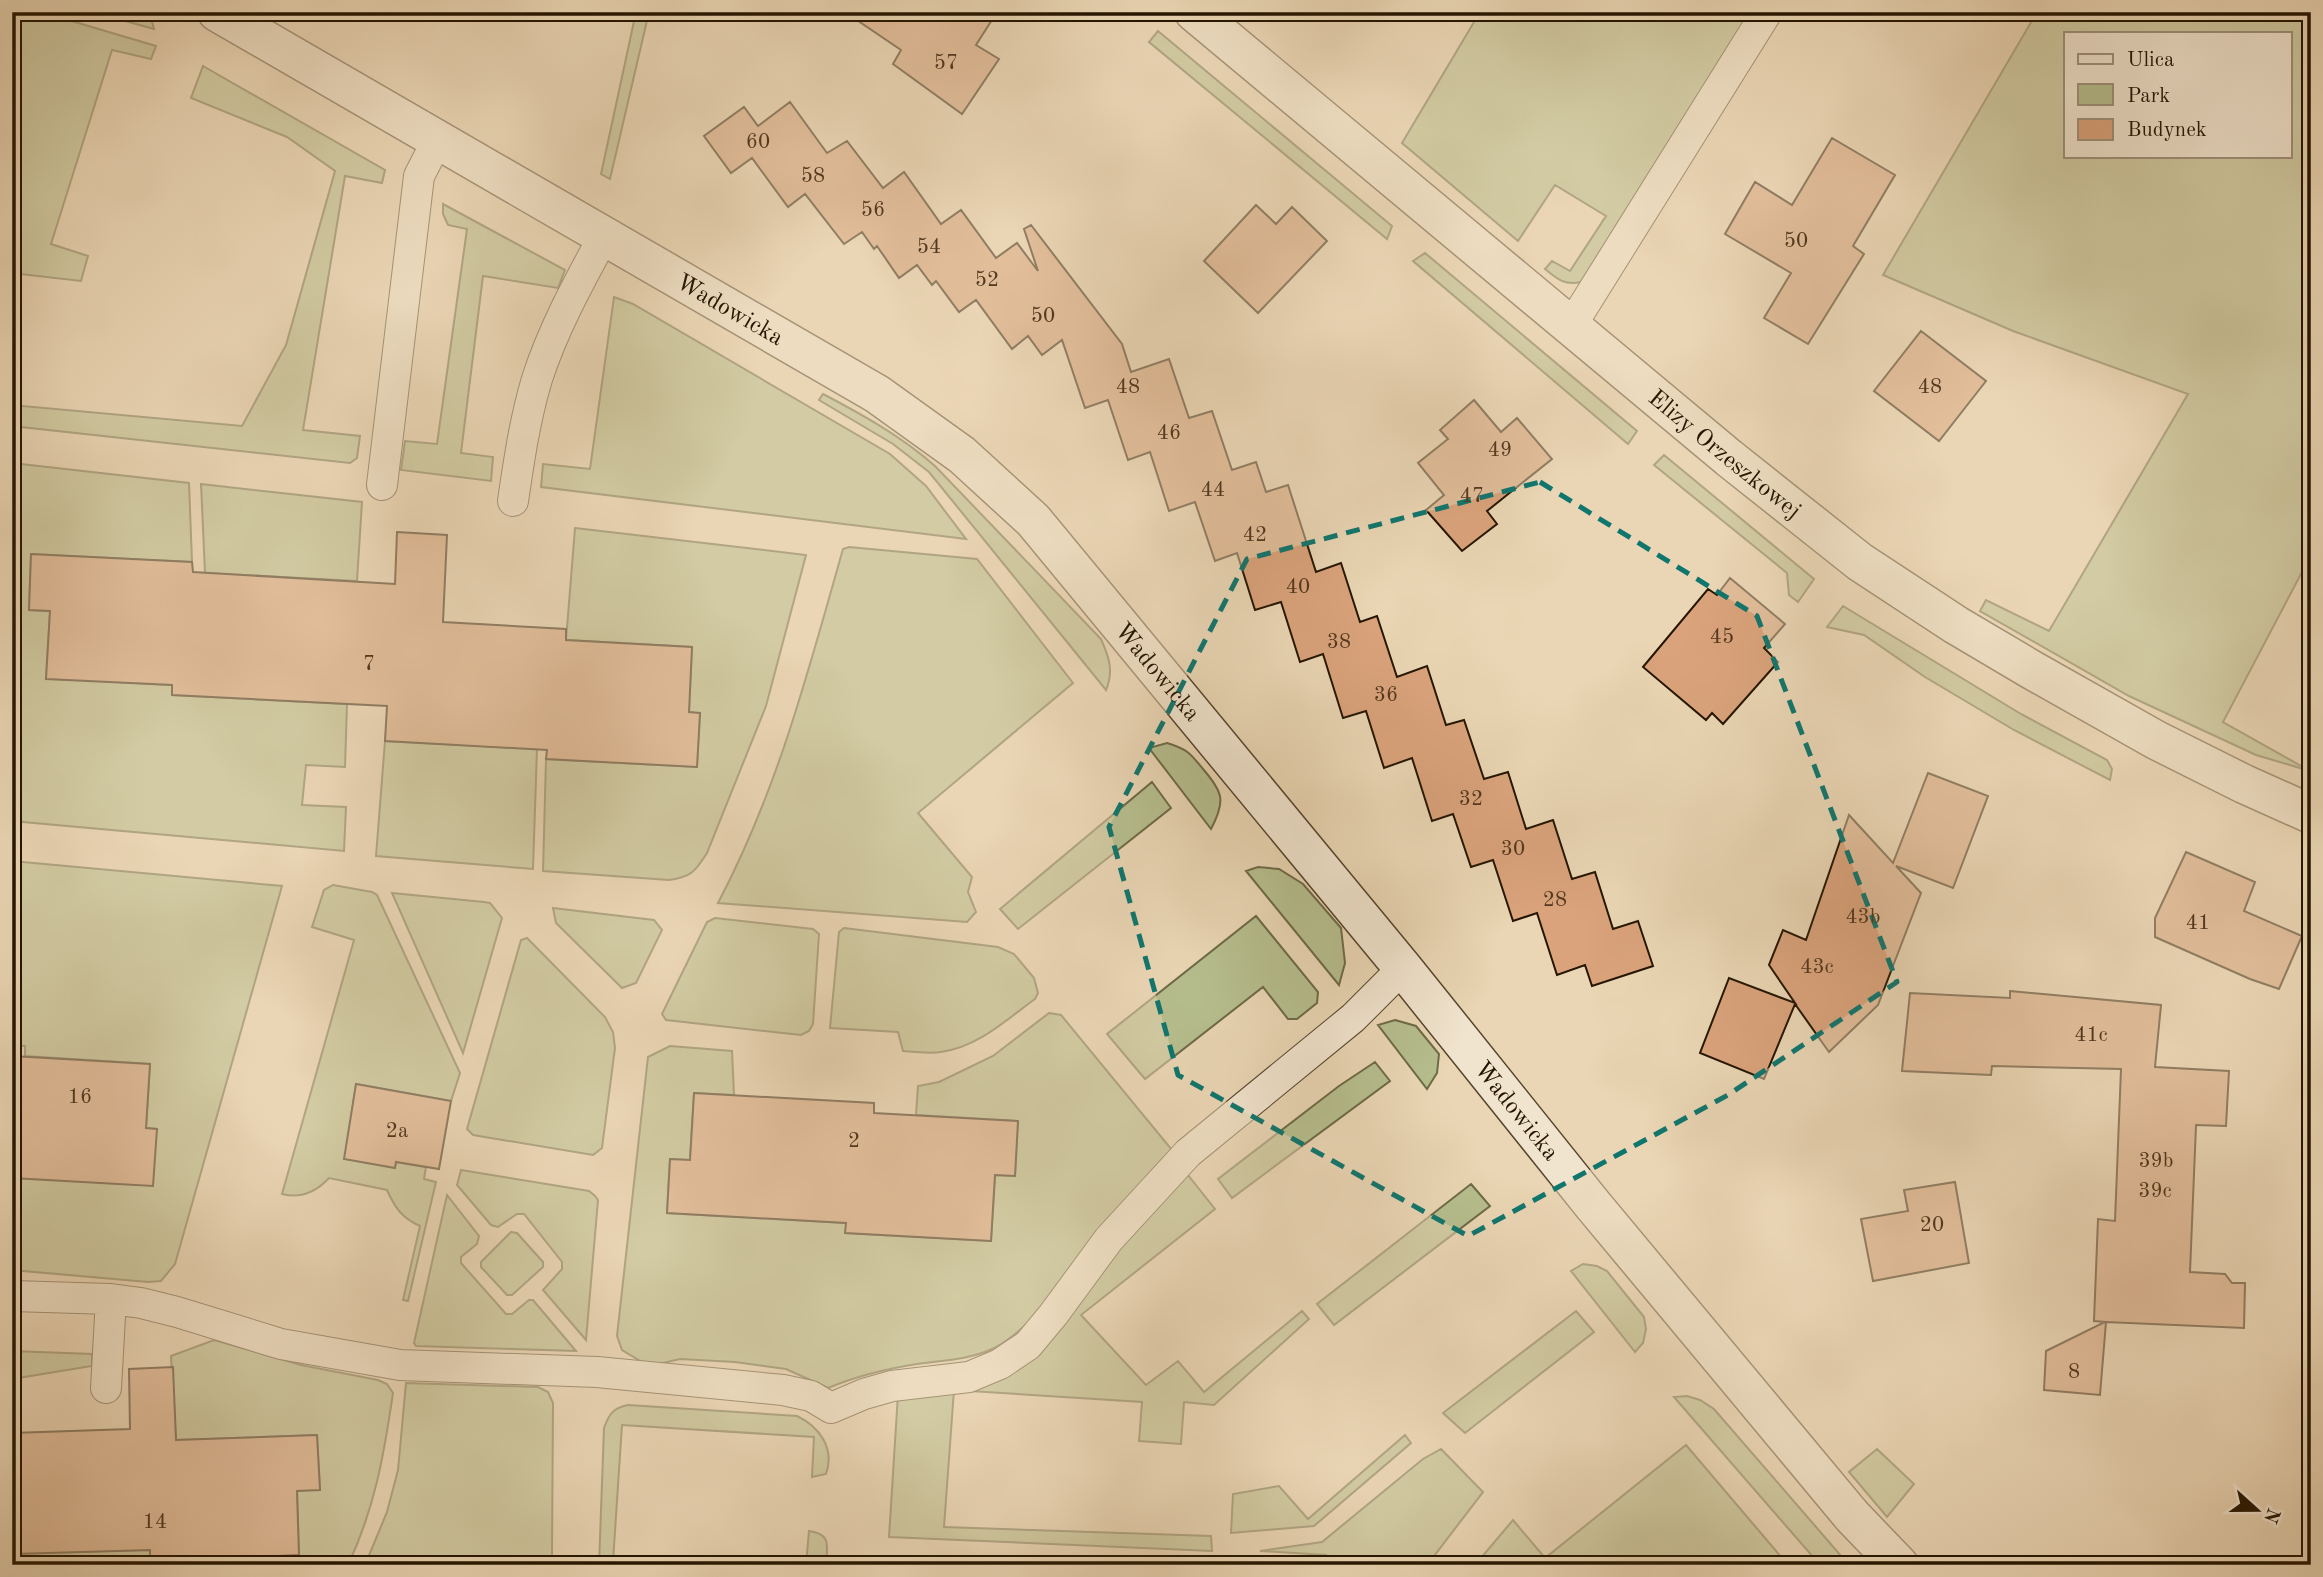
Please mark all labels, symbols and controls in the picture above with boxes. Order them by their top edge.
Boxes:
legend [2064,32,2292,158]
text: Ulica [2127,50,2174,71]
house number: 57 [934,53,958,74]
text: Park [2127,86,2170,107]
text: Budynek [2127,120,2207,141]
house number: 60 [746,132,770,153]
house number: 58 [801,166,825,187]
house number: 56 [861,200,885,221]
house number: 50 [1784,231,1808,252]
house number: 54 [917,237,941,258]
street label: Wadowicka [671,270,787,351]
house number: 52 [975,270,999,291]
house number: 50 [1031,306,1055,327]
house number: 48 [1116,377,1140,398]
house number: 48 [1918,377,1942,398]
street label: Elizy Orzeszkowej [1643,386,1805,524]
house number: 46 [1157,423,1181,444]
house number: 49 [1488,440,1512,461]
house number: 44 [1201,480,1225,501]
house number: 47 [1460,486,1484,507]
house number: 42 [1243,525,1267,546]
house number: 40 [1286,577,1310,598]
street label: Wadowicka [1109,619,1204,727]
house number: 45 [1710,627,1734,648]
house number: 38 [1327,632,1351,653]
house number: 7 [363,654,375,675]
house number: 36 [1374,685,1398,706]
house number: 32 [1459,789,1483,810]
house number: 30 [1501,839,1525,860]
house number: 28 [1543,890,1567,911]
house number: 43b [1845,907,1881,928]
house number: 41 [2186,913,2210,934]
house number: 43c [1800,957,1834,978]
house number: 41c [2074,1025,2108,1046]
street label: Wadowicka [1469,1057,1562,1166]
house number: 16 [68,1087,92,1108]
house number: 2a [386,1121,408,1142]
house number: 2 [848,1131,860,1152]
house number: 39b [2138,1151,2174,1172]
house number: 39c [2138,1181,2172,1202]
house number: 20 [1920,1215,1944,1236]
house number: 8 [2068,1362,2080,1383]
north arrow [2222,1476,2292,1546]
text: N [2259,1505,2282,1526]
house number: 14 [143,1512,167,1533]

